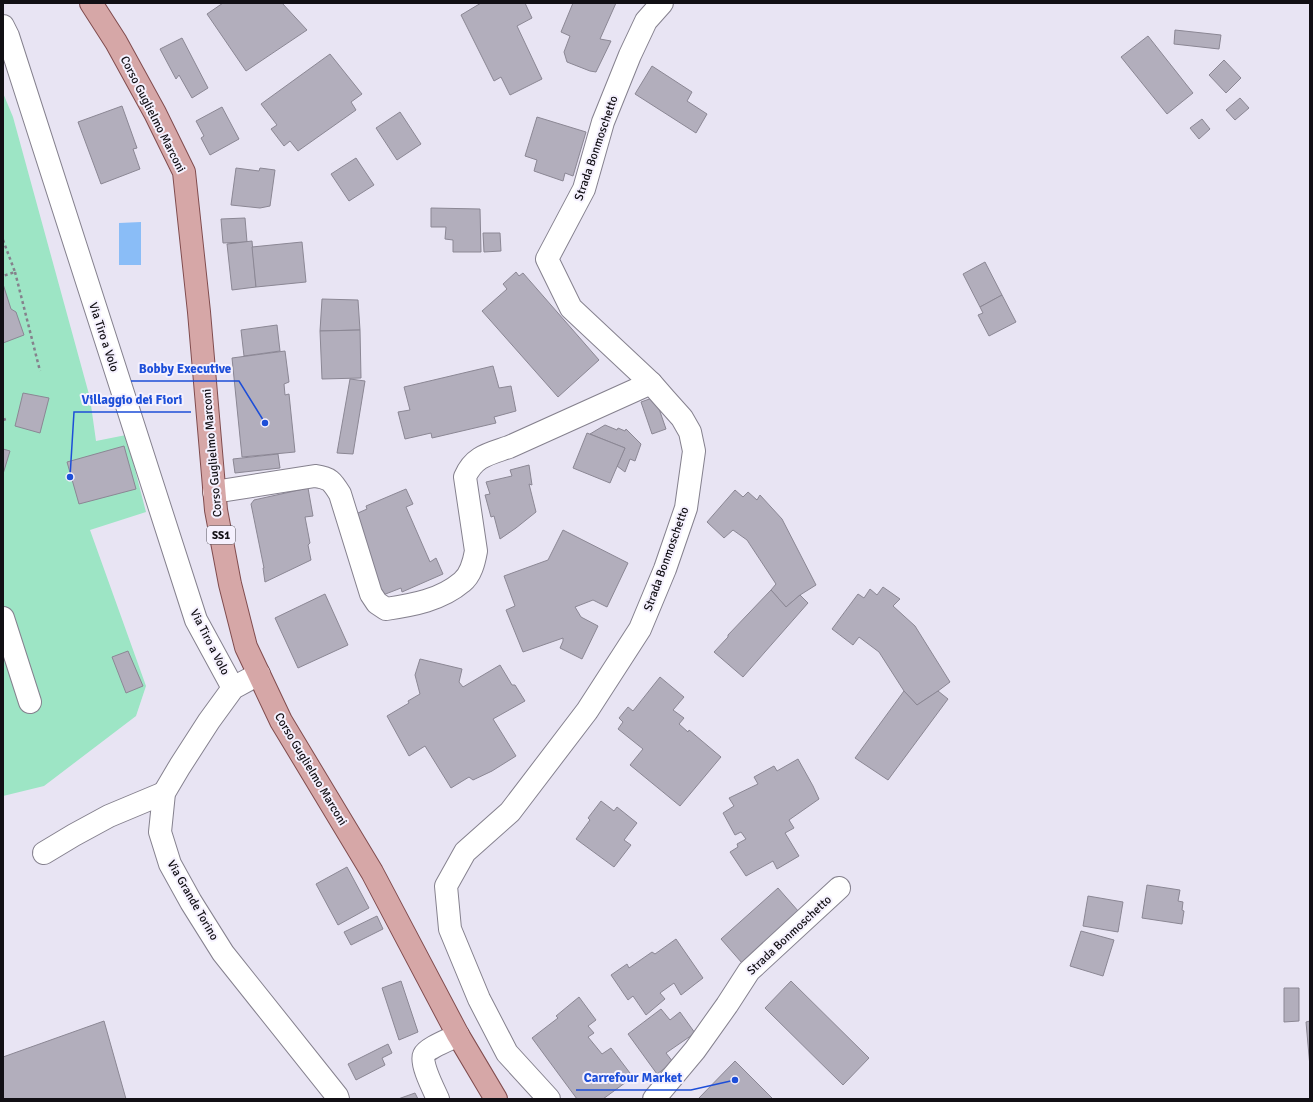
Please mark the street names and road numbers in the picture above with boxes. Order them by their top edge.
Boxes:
street label: Corso Guglielmo Marconi [117,53,188,175]
street label: Strada Bonmoschetto [571,94,621,203]
street label: Via Tiro a Volo [85,301,122,374]
street label: Corso Guglielmo Marconi [199,388,226,518]
street label: Strada Bonmoschetto [641,505,692,613]
road number: SS1 [207,526,235,544]
street label: Via Tiro a Volo [187,607,233,678]
street label: Corso Guglielmo Marconi [271,710,350,828]
street label: Via Grande Torino [163,857,222,943]
street label: Strada Bonmoschetto [744,892,835,978]

